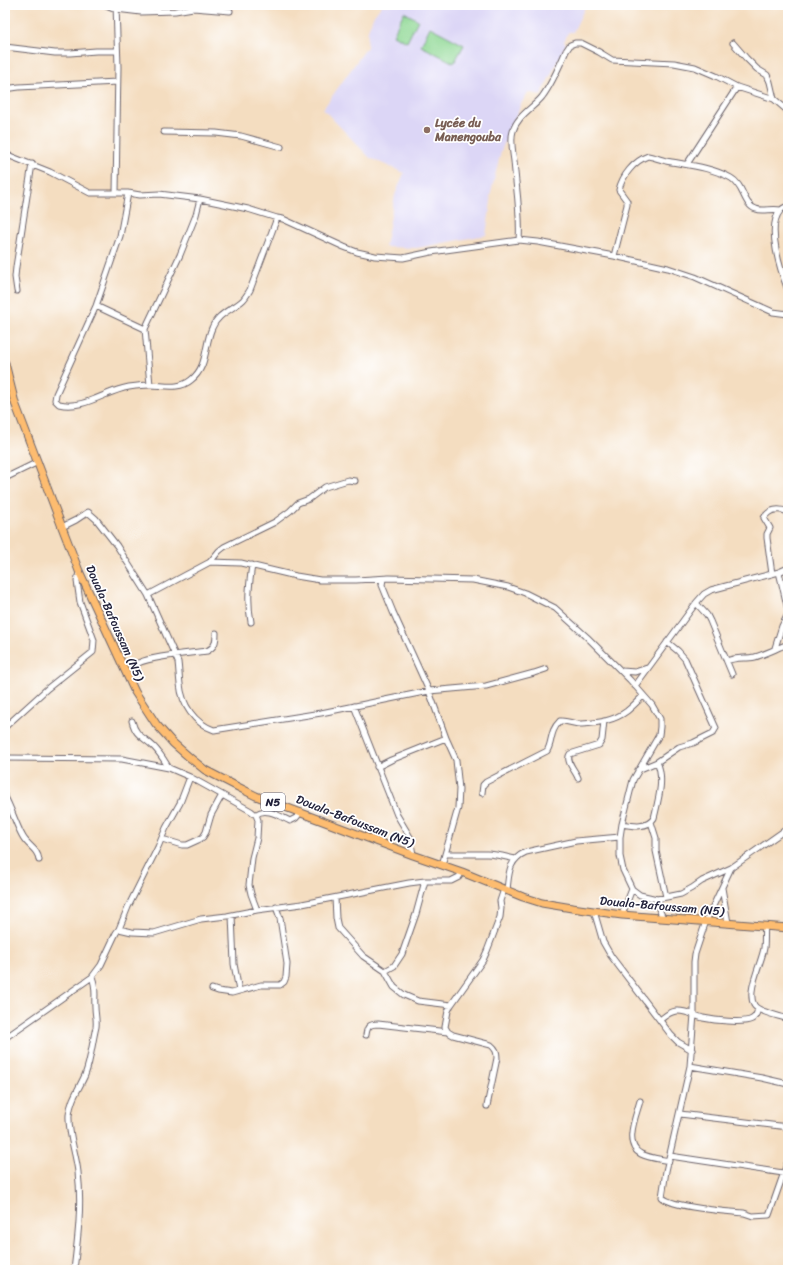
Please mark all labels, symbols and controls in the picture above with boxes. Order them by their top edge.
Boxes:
place label: Lycée du Manengouba [434,112,502,148]
marker: Lycée du Manengouba [422,125,432,135]
street label: Douala-Bafoussam (N5) [80,561,151,685]
street label: Douala-Bafoussam (N5) [293,788,418,854]
road number: N5 [261,793,285,811]
street label: Douala-Bafoussam (N5) [599,890,726,922]

